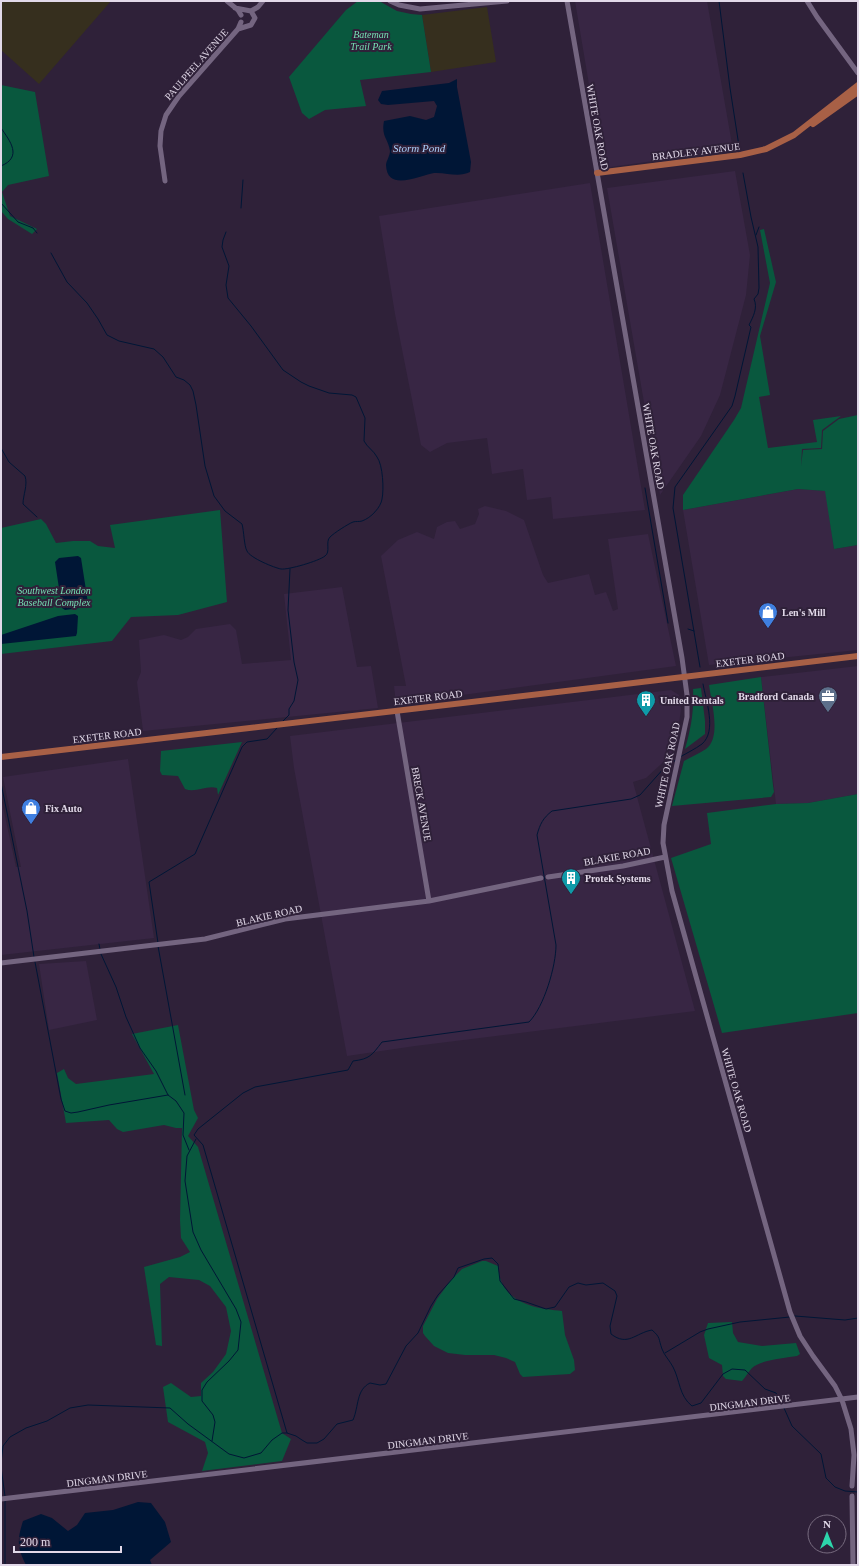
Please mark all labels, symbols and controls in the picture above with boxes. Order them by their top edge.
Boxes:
street label: PAULPEEL AVENUE [163,27,230,102]
park label: Bateman Trail Park [350,29,392,52]
street label: WHITE OAK ROAD [585,83,610,171]
street label: BRADLEY AVENUE [651,141,741,162]
water label: Storm Pond [393,142,446,154]
street label: WHITE OAK ROAD [641,402,666,490]
park label: Southwest London Baseball Complex [17,585,91,608]
shop icon: Len's Mill [757,601,779,629]
place label: Len's Mill [782,607,826,618]
street label: EXETER ROAD [715,650,785,669]
office icon: Bradford Canada [817,685,839,713]
street label: EXETER ROAD [393,688,463,707]
building icon: United Rentals [635,689,657,717]
place label: Bradford Canada [738,691,814,702]
place label: United Rentals [660,695,724,706]
street label: WHITE OAK ROAD [653,721,682,809]
street label: EXETER ROAD [72,726,142,745]
street label: BRECK AVENUE [410,766,433,842]
shop icon: Fix Auto [20,797,42,825]
place label: Fix Auto [45,803,82,814]
street label: BLAKIE ROAD [583,845,651,868]
building icon: Protek Systems [560,867,582,895]
place label: Protek Systems [585,873,651,884]
street label: BLAKIE ROAD [235,903,303,928]
street label: WHITE OAK ROAD [719,1047,754,1134]
street label: DINGMAN DRIVE [709,1392,791,1413]
street label: DINGMAN DRIVE [387,1430,469,1451]
street label: DINGMAN DRIVE [66,1468,148,1489]
north arrow [807,1514,847,1554]
text: N [823,1518,831,1530]
scale bar [14,1528,121,1554]
text: 200 m [20,1535,51,1549]

